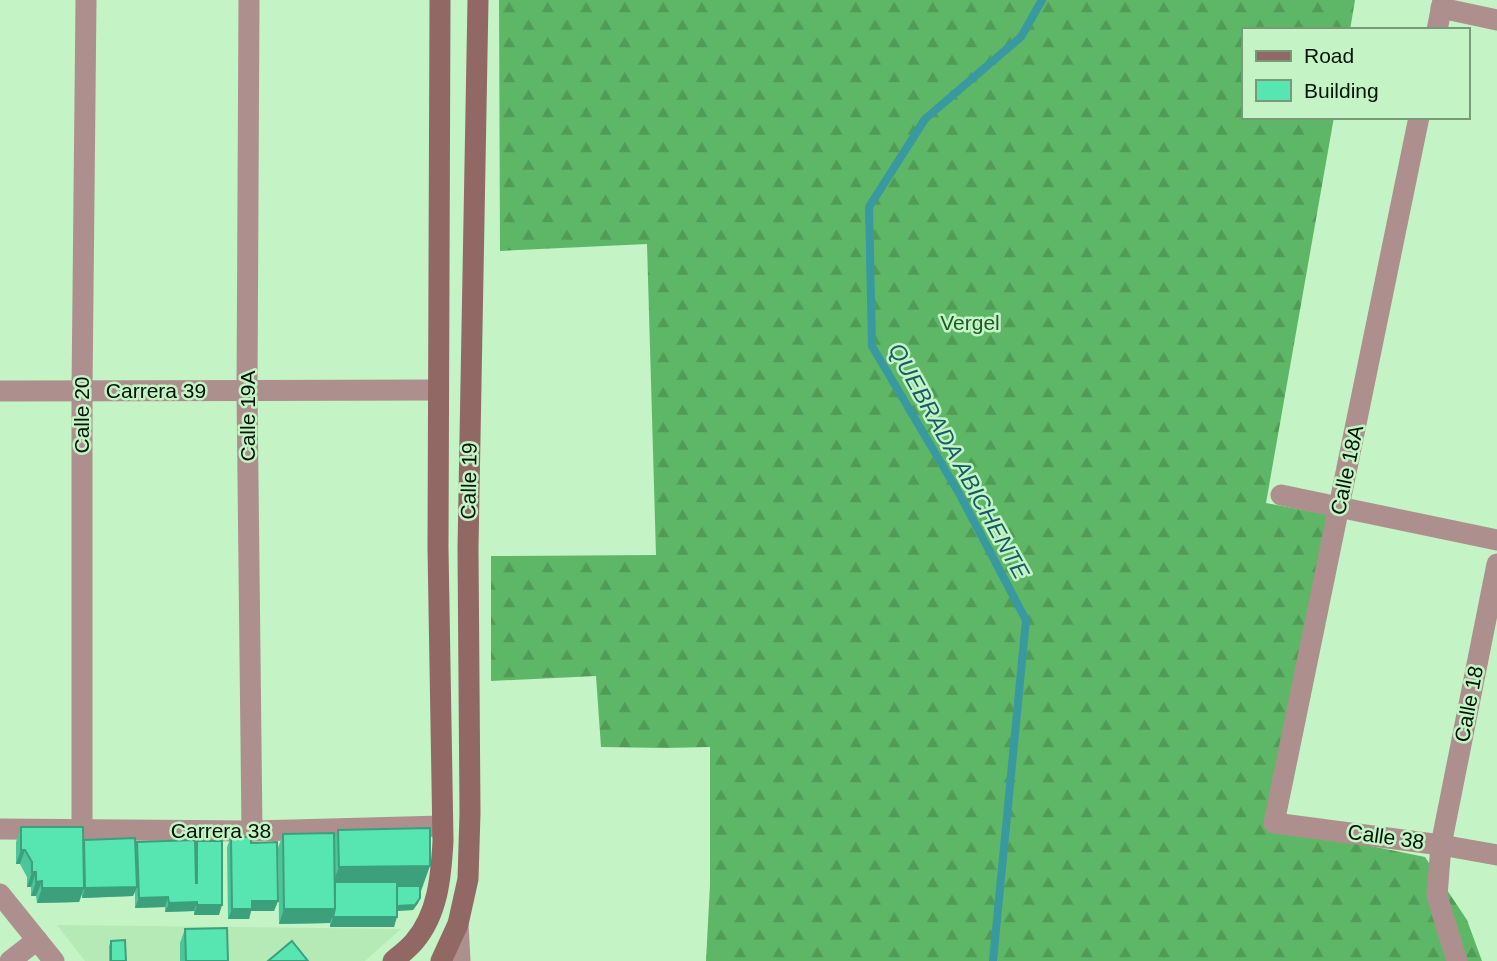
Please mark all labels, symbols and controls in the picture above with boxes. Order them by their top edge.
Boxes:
legend [1242,28,1469,119]
text: Road [1304,44,1354,67]
text: Building [1304,79,1379,102]
park label: Vergel [940,311,1000,334]
water label: QUEBRADA ABICHENTE [883,339,1035,584]
street label: Calle 19A [236,370,259,462]
street label: Calle 20 [70,376,93,454]
street label: Carrera 39 [106,379,206,402]
street label: Calle 18A [1326,423,1367,517]
street label: Calle 19 [456,442,481,520]
street label: Calle 18 [1450,664,1487,744]
street label: Carrera 38 [171,819,271,842]
street label: Calle 38 [1346,820,1426,853]

